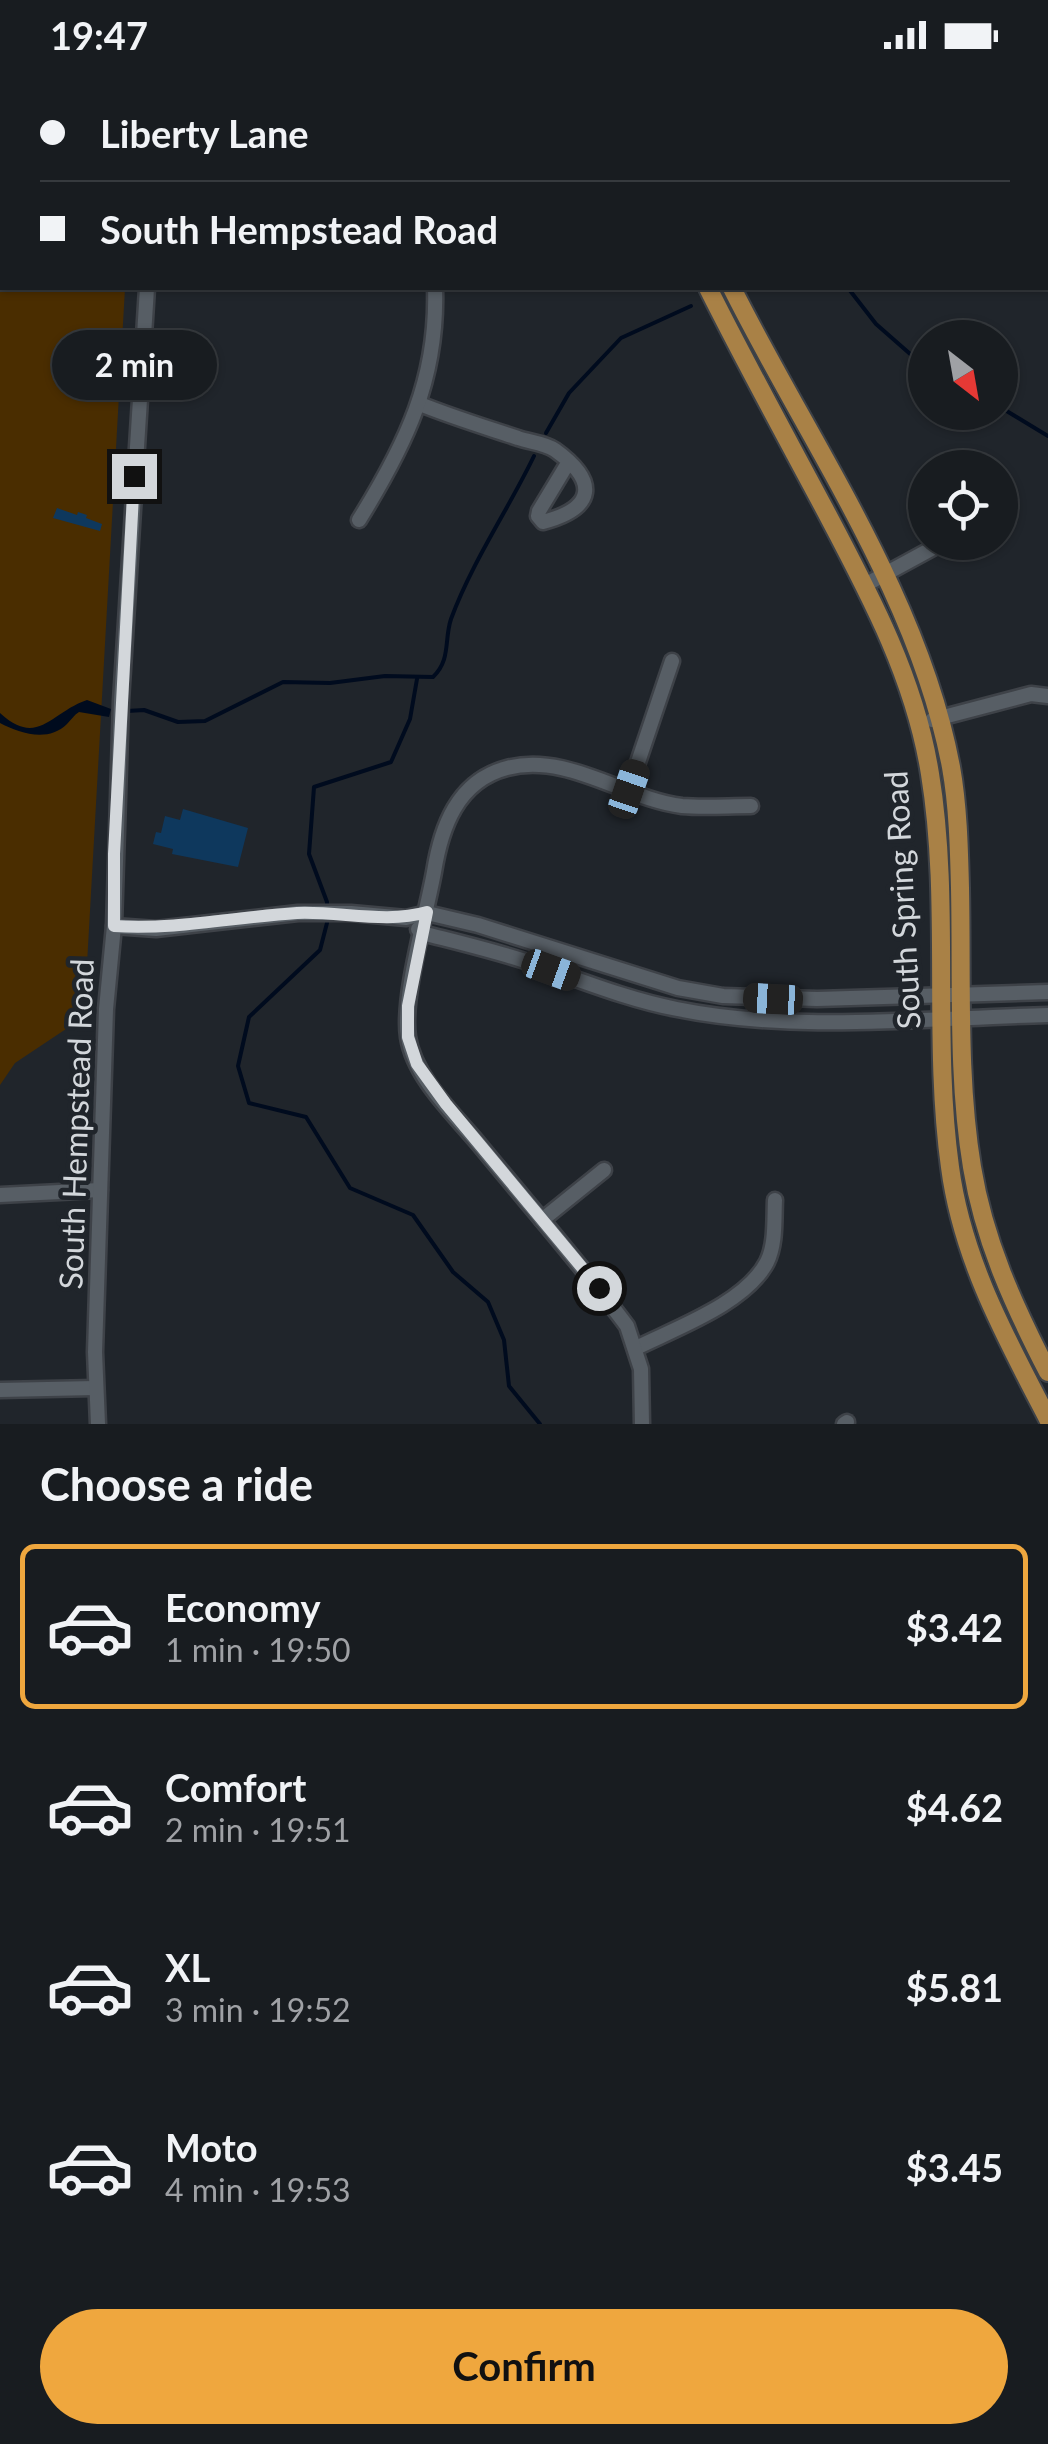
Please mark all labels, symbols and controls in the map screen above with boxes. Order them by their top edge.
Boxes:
text: 19:47 [50,12,148,58]
text: Liberty Lane [100,110,309,156]
text: South Hempstead Road [100,206,498,252]
north arrow [908,320,1018,430]
map controls [908,320,1018,560]
callout: 2 min [52,331,216,401]
text: 2 min [95,345,174,384]
button: locate [908,450,1018,560]
route end [112,454,157,499]
car [605,756,653,822]
street label: South Spring Road [875,770,928,1030]
car [518,946,584,994]
street label: South Hempstead Road [50,958,101,1290]
car [742,982,804,1016]
route start [577,1266,622,1311]
text: Choose a ride [40,1457,313,1511]
icon: car [45,1582,135,1672]
text: Economy [165,1584,320,1630]
text: $3.42 [906,1604,1003,1650]
text: 1 min · 19:50 [165,1630,351,1669]
icon: car [45,1762,135,1852]
text: Comfort [165,1764,306,1810]
text: $4.62 [906,1784,1003,1830]
text: 2 min · 19:51 [165,1810,351,1849]
icon: car [45,1942,135,2032]
text: XL [165,1944,210,1990]
text: $5.81 [906,1964,1003,2010]
text: 3 min · 19:52 [165,1990,351,2029]
icon: car [45,2122,135,2212]
text: Moto [165,2124,258,2170]
text: $3.45 [906,2144,1003,2190]
text: 4 min · 19:53 [165,2170,351,2209]
button: Confirm [40,2309,1008,2424]

